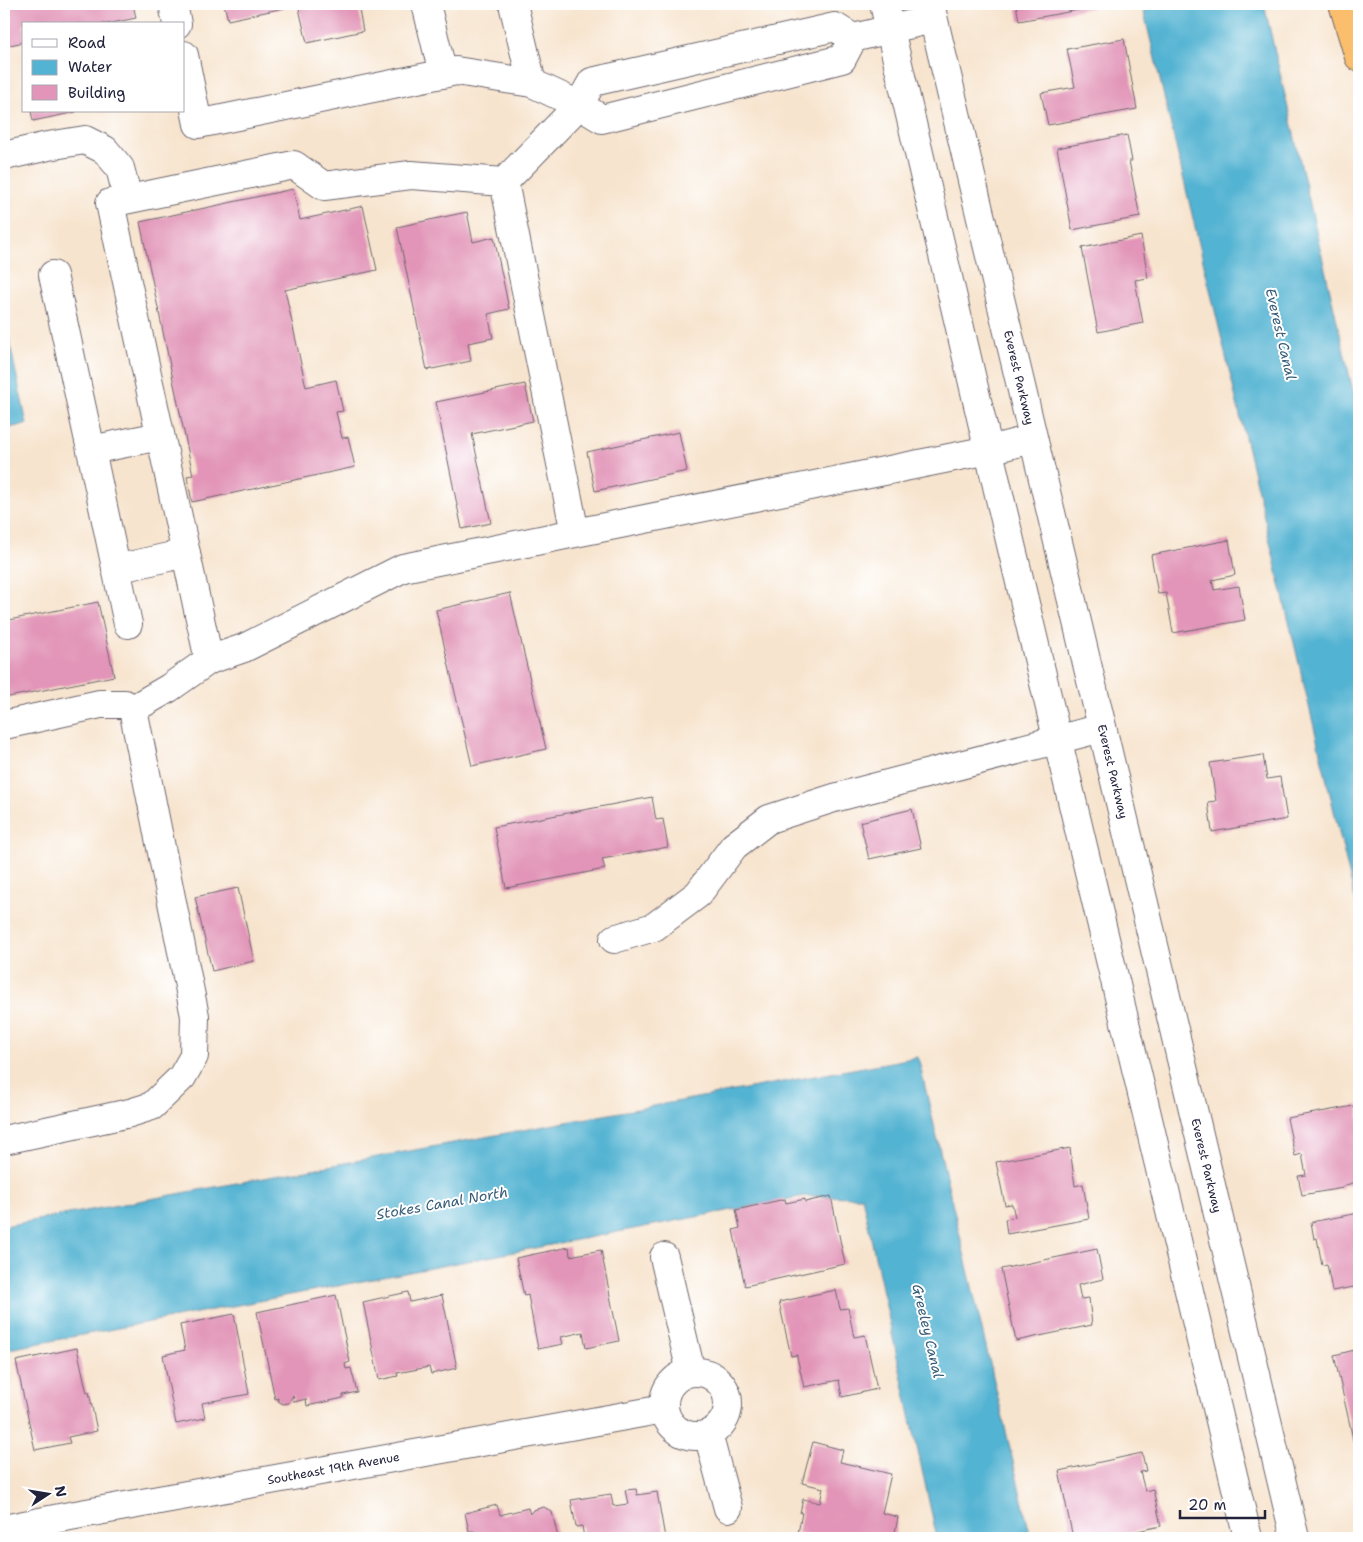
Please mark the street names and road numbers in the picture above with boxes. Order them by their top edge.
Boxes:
street label: Everest Parkway [1000,329,1038,426]
street label: Everest Parkway [1094,723,1132,820]
street label: Everest Parkway [1187,1117,1225,1214]
street label: Southeast 19th Avenue [266,1449,401,1488]

